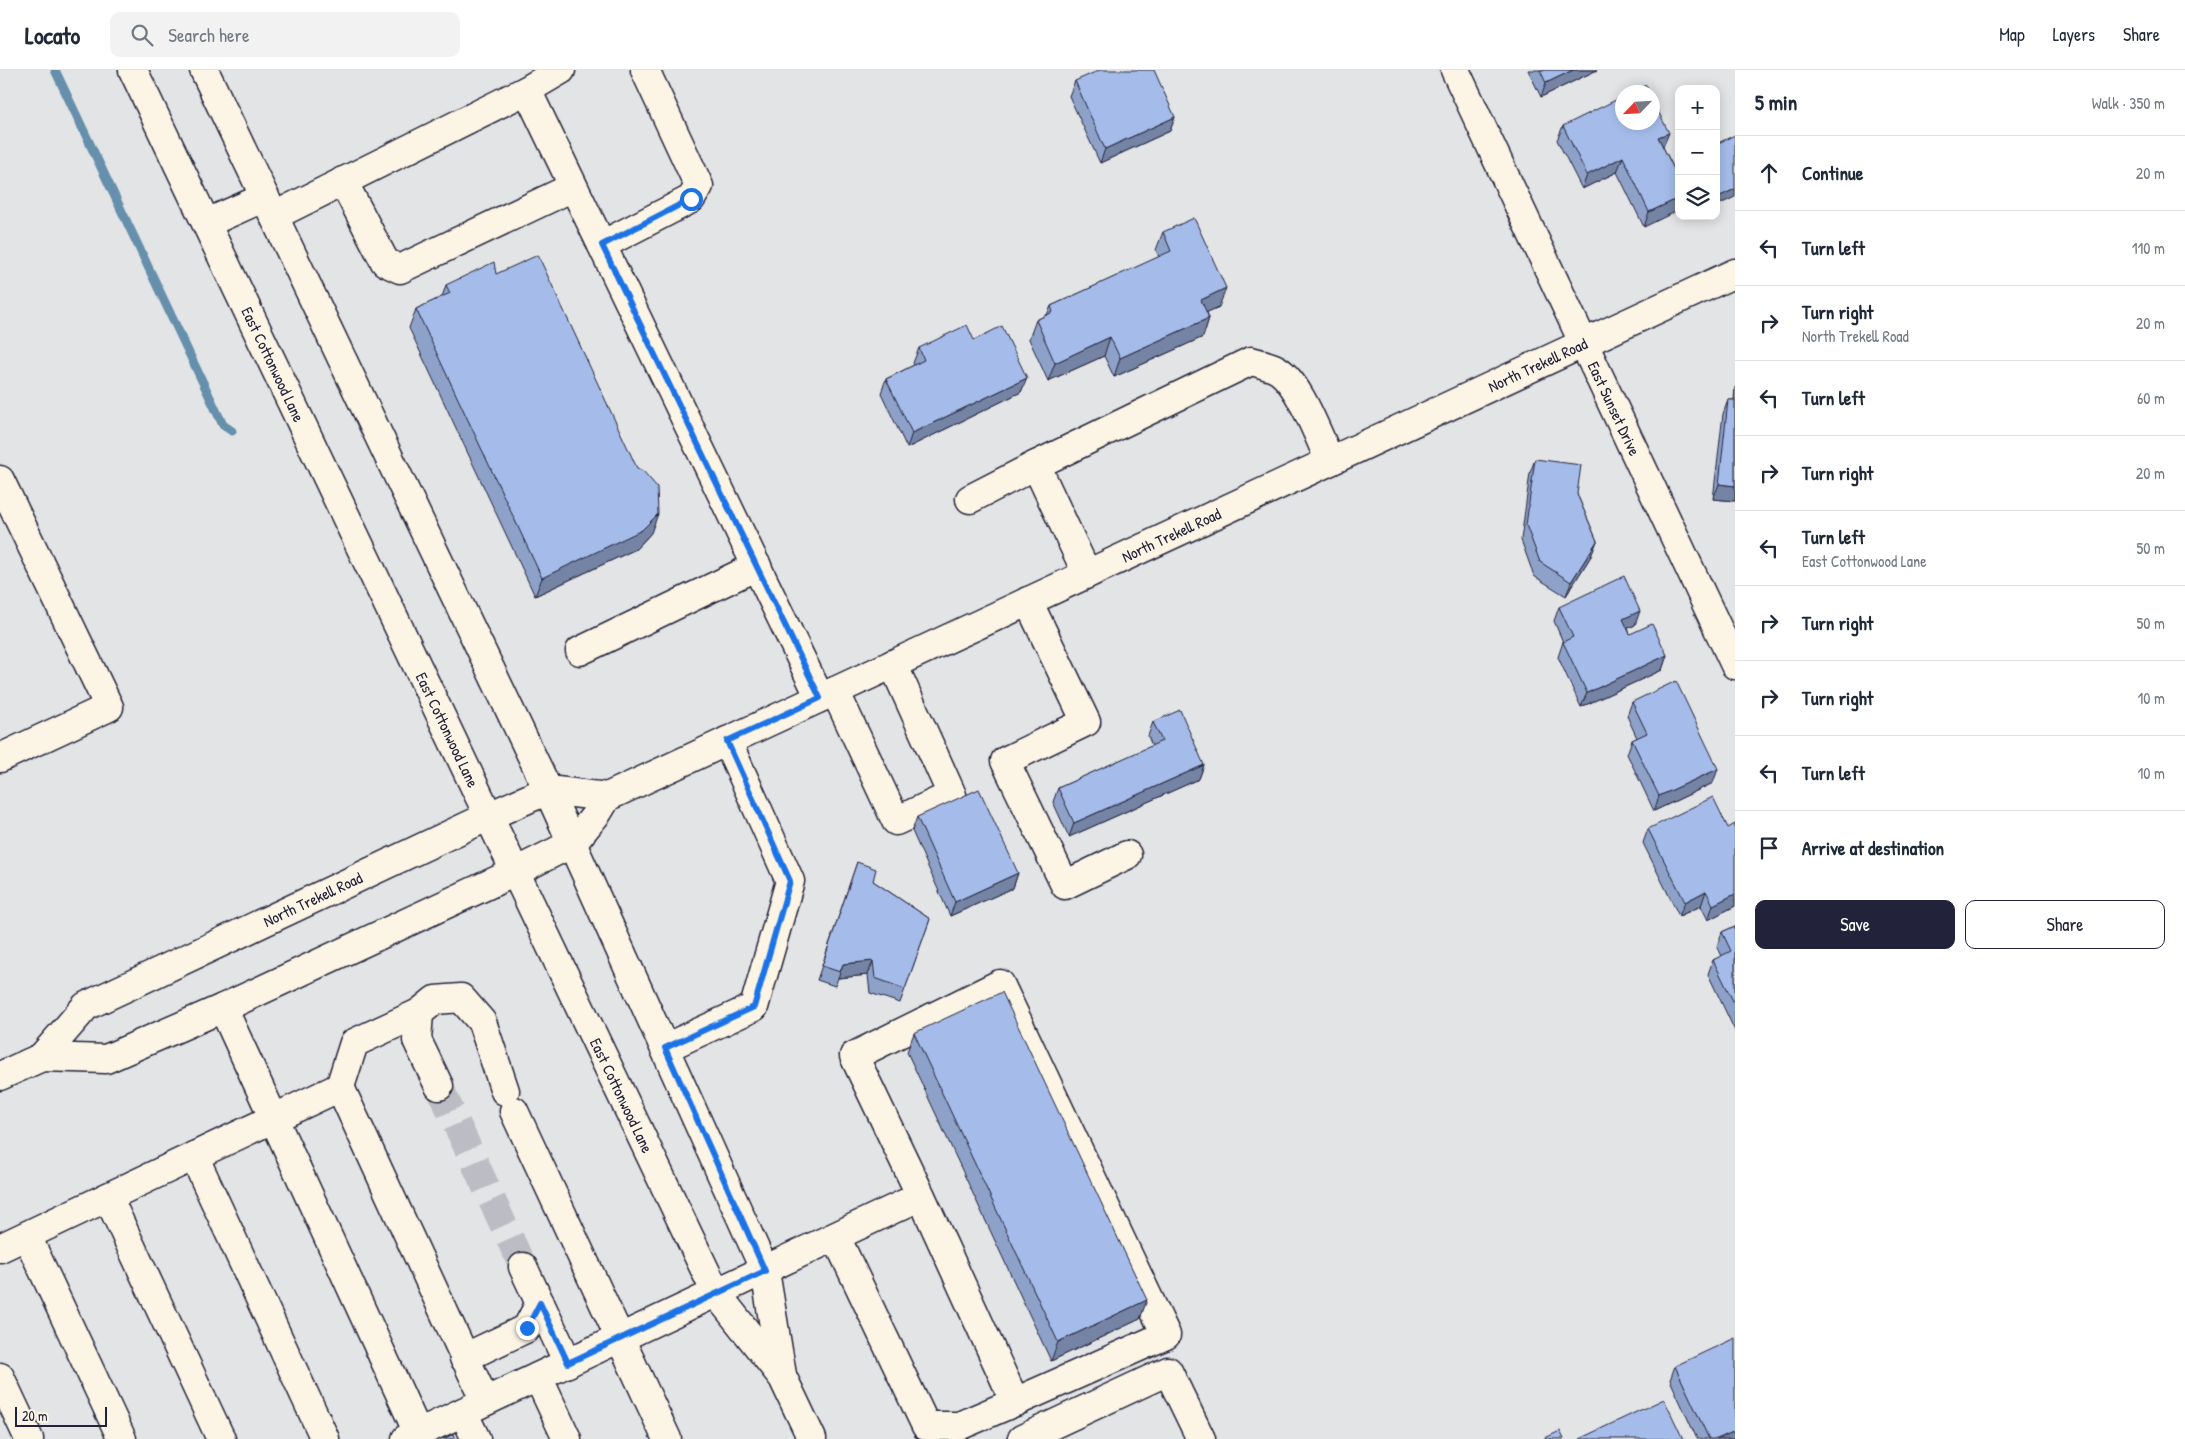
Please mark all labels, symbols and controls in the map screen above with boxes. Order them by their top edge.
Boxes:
search box [110,12,460,57]
text: Locato [25,19,80,51]
icon: search [128,21,156,49]
text: Search here [168,22,249,48]
text: Map [1999,22,2025,47]
text: Layers [2053,22,2095,47]
text: Share [2123,22,2160,47]
north arrow [1615,85,1660,130]
map controls [1675,85,1720,220]
button: + [1675,85,1720,130]
text: 5 min [1755,88,1797,117]
text: Walk · 350 m [2092,92,2165,114]
button: − [1675,130,1720,175]
icon: ahead [1755,159,1783,187]
text: Continue [1802,160,1863,186]
text: 20 m [2136,162,2165,184]
button: layers [1675,175,1720,220]
route start [680,188,703,211]
icon: left [1755,234,1783,262]
text: Turn left [1802,235,1865,261]
text: 110 m [2132,237,2165,259]
text: Turn right [1802,299,1873,325]
street label: East Cottonwood Lane [236,303,310,426]
icon: right [1755,309,1783,337]
text: 20 m [2136,312,2165,334]
text: North Trekell Road [1802,325,1909,347]
street label: North Trekell Road [1484,332,1591,397]
street label: East Sunset Drive [1583,358,1646,460]
icon: left [1755,384,1783,412]
text: Turn left [1802,385,1865,411]
text: 60 m [2137,387,2165,409]
icon: right [1755,459,1783,487]
text: Turn right [1802,460,1873,486]
text: 20 m [2136,462,2165,484]
street label: North Trekell Road [1118,502,1224,567]
text: Turn left [1802,524,1865,550]
icon: left [1755,534,1783,562]
text: 50 m [2137,537,2165,559]
text: East Cottonwood Lane [1802,550,1927,572]
icon: right [1755,609,1783,637]
text: Turn right [1802,610,1873,636]
text: 50 m [2137,612,2165,634]
street label: East Cottonwood Lane [411,669,485,791]
icon: right [1755,684,1783,712]
text: Turn right [1802,685,1873,711]
text: 10 m [2137,687,2165,709]
icon: left [1755,759,1783,787]
text: Turn left [1802,760,1865,786]
text: 10 m [2137,762,2165,784]
icon: arrive [1755,834,1783,862]
text: Arrive at destination [1802,835,1944,861]
street label: North Trekell Road [260,866,366,932]
button: Save [1755,900,1955,949]
button: Share [1965,900,2165,949]
street label: East Cottonwood Lane [585,1034,659,1157]
route end [516,1317,539,1340]
scale bar [15,1404,108,1427]
text: 20 m [22,1406,48,1425]

